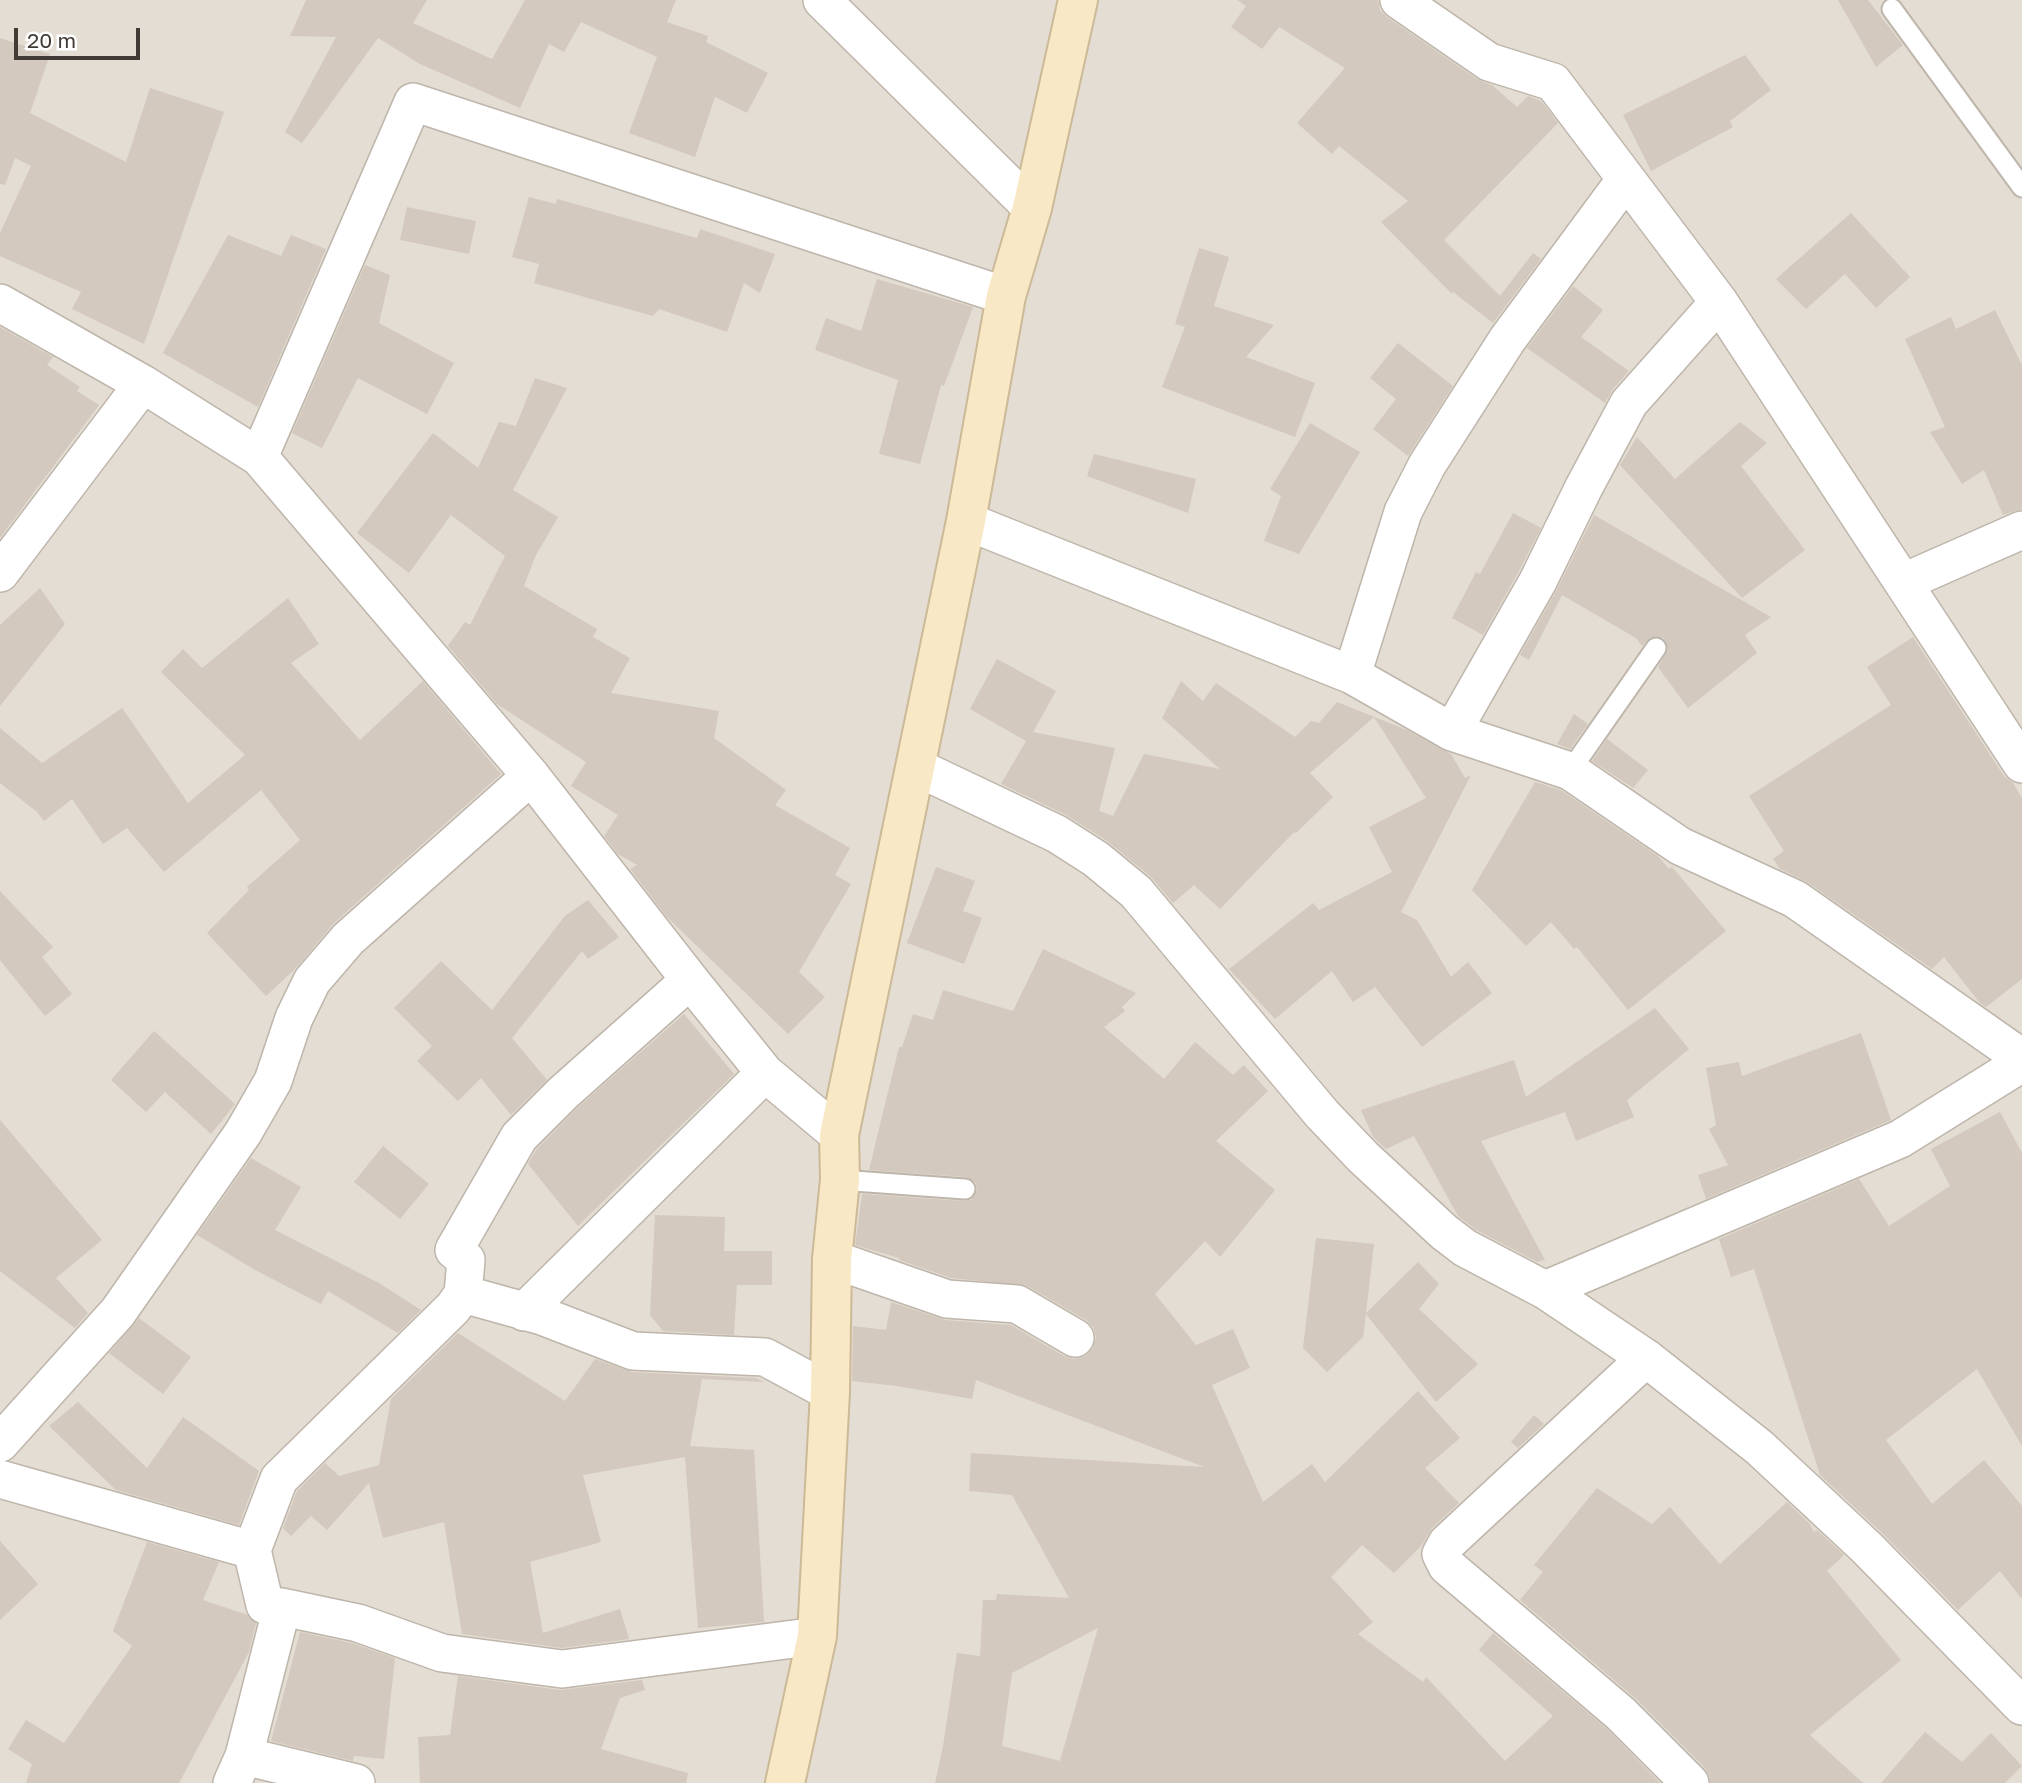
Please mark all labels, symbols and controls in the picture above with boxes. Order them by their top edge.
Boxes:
scale bar [18,14,144,58]
text: 20 m [27,27,76,53]

